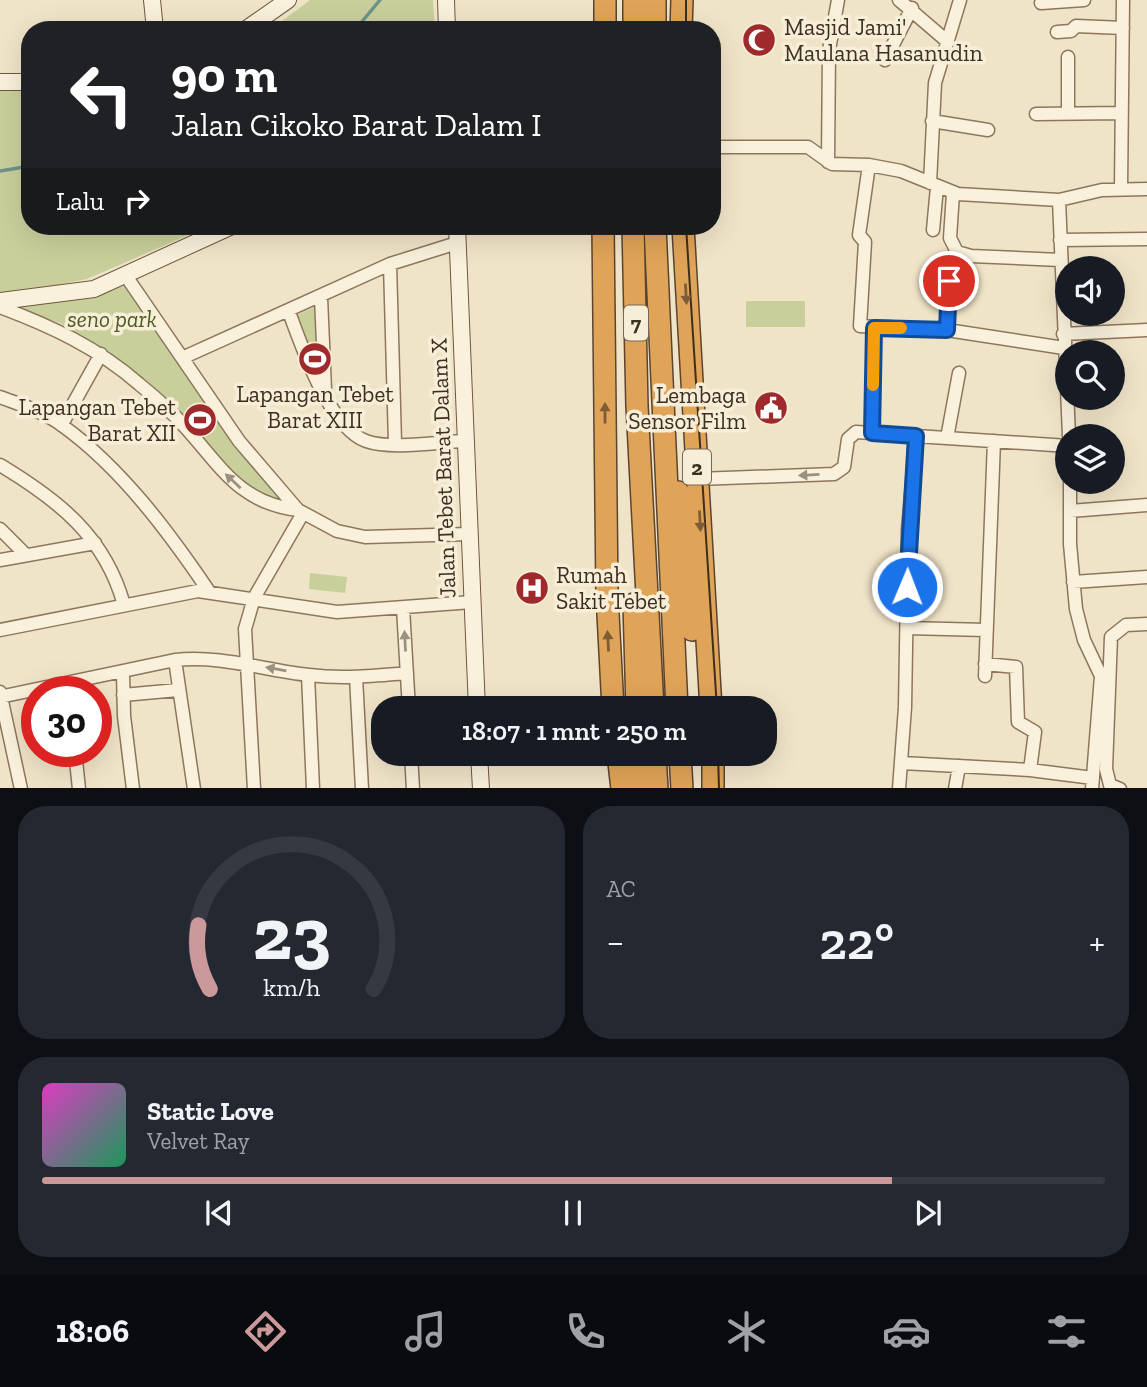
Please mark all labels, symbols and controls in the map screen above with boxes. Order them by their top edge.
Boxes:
place label: Masjid Jami' Maulana Hasanudin [784,13,983,67]
mosque icon: Masjid Jami' Maulana Hasanudin [740,21,778,59]
text: 90 m [171,46,278,105]
icon: left [56,49,147,140]
text: Jalan Cikoko Barat Dalam I [171,106,542,144]
icon: right [118,182,156,220]
text: Lalu [56,185,104,217]
pin [919,251,979,311]
map controls [1055,256,1125,494]
button: sound [1055,256,1125,326]
icon: arrive [930,262,968,300]
one-way arrow [681,283,692,305]
park label: seno park [67,305,157,333]
road number: 7 [624,306,648,340]
street label: Jalan Tebet Barat Dalam X [424,337,462,598]
sports icon: Lapangan Tebet Barat XIII [296,340,334,378]
button: search [1055,340,1125,410]
place label: Lapangan Tebet Barat XIII [236,380,394,434]
place label: Lembaga Sensor Film [628,381,746,435]
public building icon: Lembaga Sensor Film [752,389,790,427]
place label: Lapangan Tebet Barat XII [18,393,176,447]
sports icon: Lapangan Tebet Barat XII [181,401,219,439]
one-way arrow [600,402,611,424]
button: layers [1055,424,1125,494]
road number: 2 [683,449,711,484]
one-way arrow [798,470,820,481]
one-way arrow [224,473,242,489]
one-way arrow [695,510,706,532]
position arrow [870,550,944,624]
place label: Rumah Sakit Tebet [556,561,667,615]
hospital icon: Rumah Sakit Tebet [513,569,551,607]
one-way arrow [400,629,411,651]
one-way arrow [603,629,614,651]
one-way arrow [265,664,287,675]
speed limit sign: 30 [21,676,112,767]
text: 18:07 · 1 mnt · 250 m [462,715,686,747]
text: AC [607,875,636,903]
text: 23 [252,890,330,978]
text: 22° [819,910,894,972]
text: − [607,919,624,965]
text: + [1089,919,1105,965]
text: km/h [263,971,320,1001]
text: Static Love [147,1095,274,1127]
text: Velvet Ray [147,1127,249,1155]
icon: previous [200,1194,238,1232]
icon: pause [554,1194,592,1232]
icon: next [909,1194,947,1232]
icon: directions [241,1307,290,1356]
icon: music [401,1307,450,1356]
icon: phone [561,1307,610,1356]
icon: climate [722,1307,771,1356]
icon: car [882,1307,931,1356]
icon: filters [1042,1307,1091,1356]
text: 18:06 [56,1312,129,1350]

